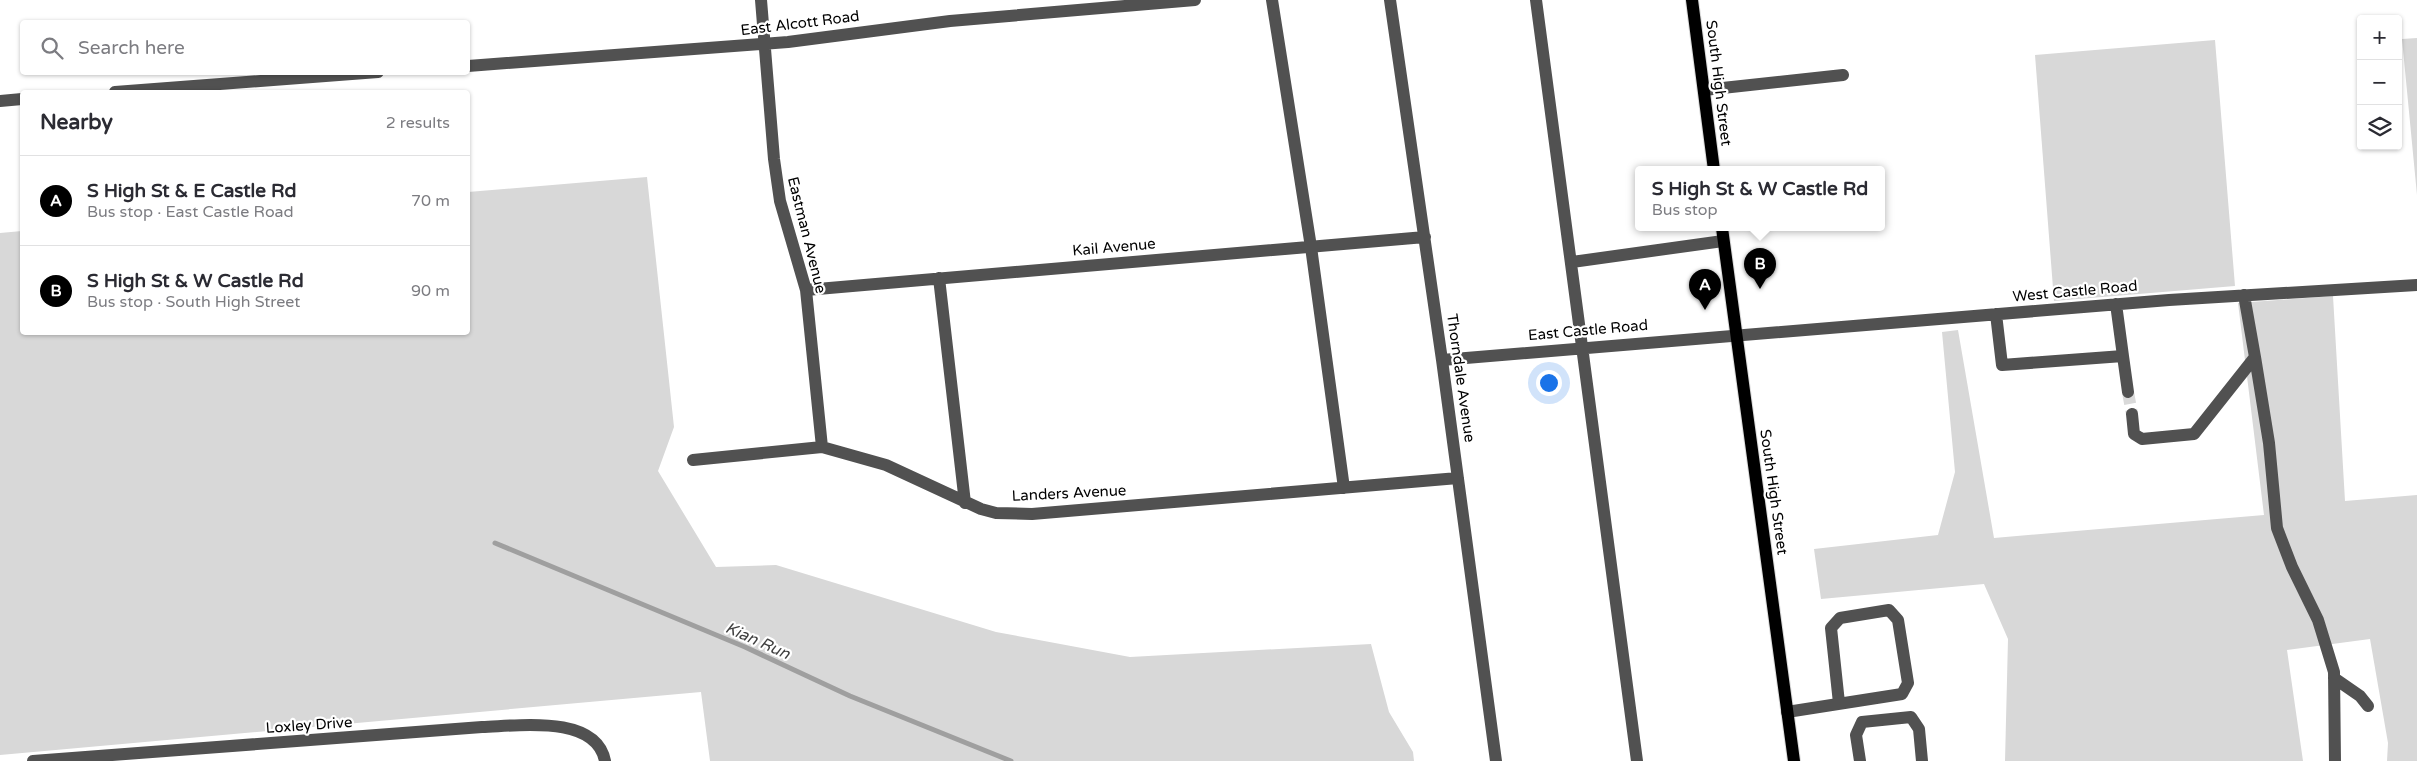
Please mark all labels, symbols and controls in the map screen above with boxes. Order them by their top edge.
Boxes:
street label: East Alcott Road [740,7,860,39]
map controls [2357,15,2402,150]
button: + [2357,15,2402,60]
street label: South High Street [1702,19,1736,147]
search box [20,20,470,75]
icon: search [38,34,66,62]
text: Search here [78,37,185,59]
button: − [2357,60,2402,105]
button: layers [2357,105,2402,150]
text: Nearby [40,110,113,135]
text: 2 results [386,113,450,133]
popup [1635,166,1885,231]
street label: Eastman Avenue [784,175,830,295]
text: S High St & W Castle Rd [1652,178,1868,200]
text: S High St & E Castle Rd [87,180,297,202]
text: A [50,191,62,211]
text: 70 m [411,191,450,211]
text: Bus stop [1652,200,1718,220]
text: Bus stop · East Castle Road [87,202,294,222]
street label: Kail Avenue [1072,234,1156,260]
pin: B [1744,248,1776,289]
pin: A [1689,269,1721,310]
text: S High St & W Castle Rd [87,270,304,292]
street label: West Castle Road [2012,277,2138,305]
text: B [50,281,62,301]
text: 90 m [411,281,450,301]
text: Bus stop · South High Street [87,292,300,312]
street label: Thorndale Avenue [1443,312,1479,444]
street label: East Castle Road [1527,316,1649,344]
your location [1536,370,1562,396]
street label: South High Street [1756,428,1792,556]
street label: Landers Avenue [1011,481,1127,505]
water label: Kian Run [722,618,794,664]
street label: Loxley Drive [265,713,353,737]

